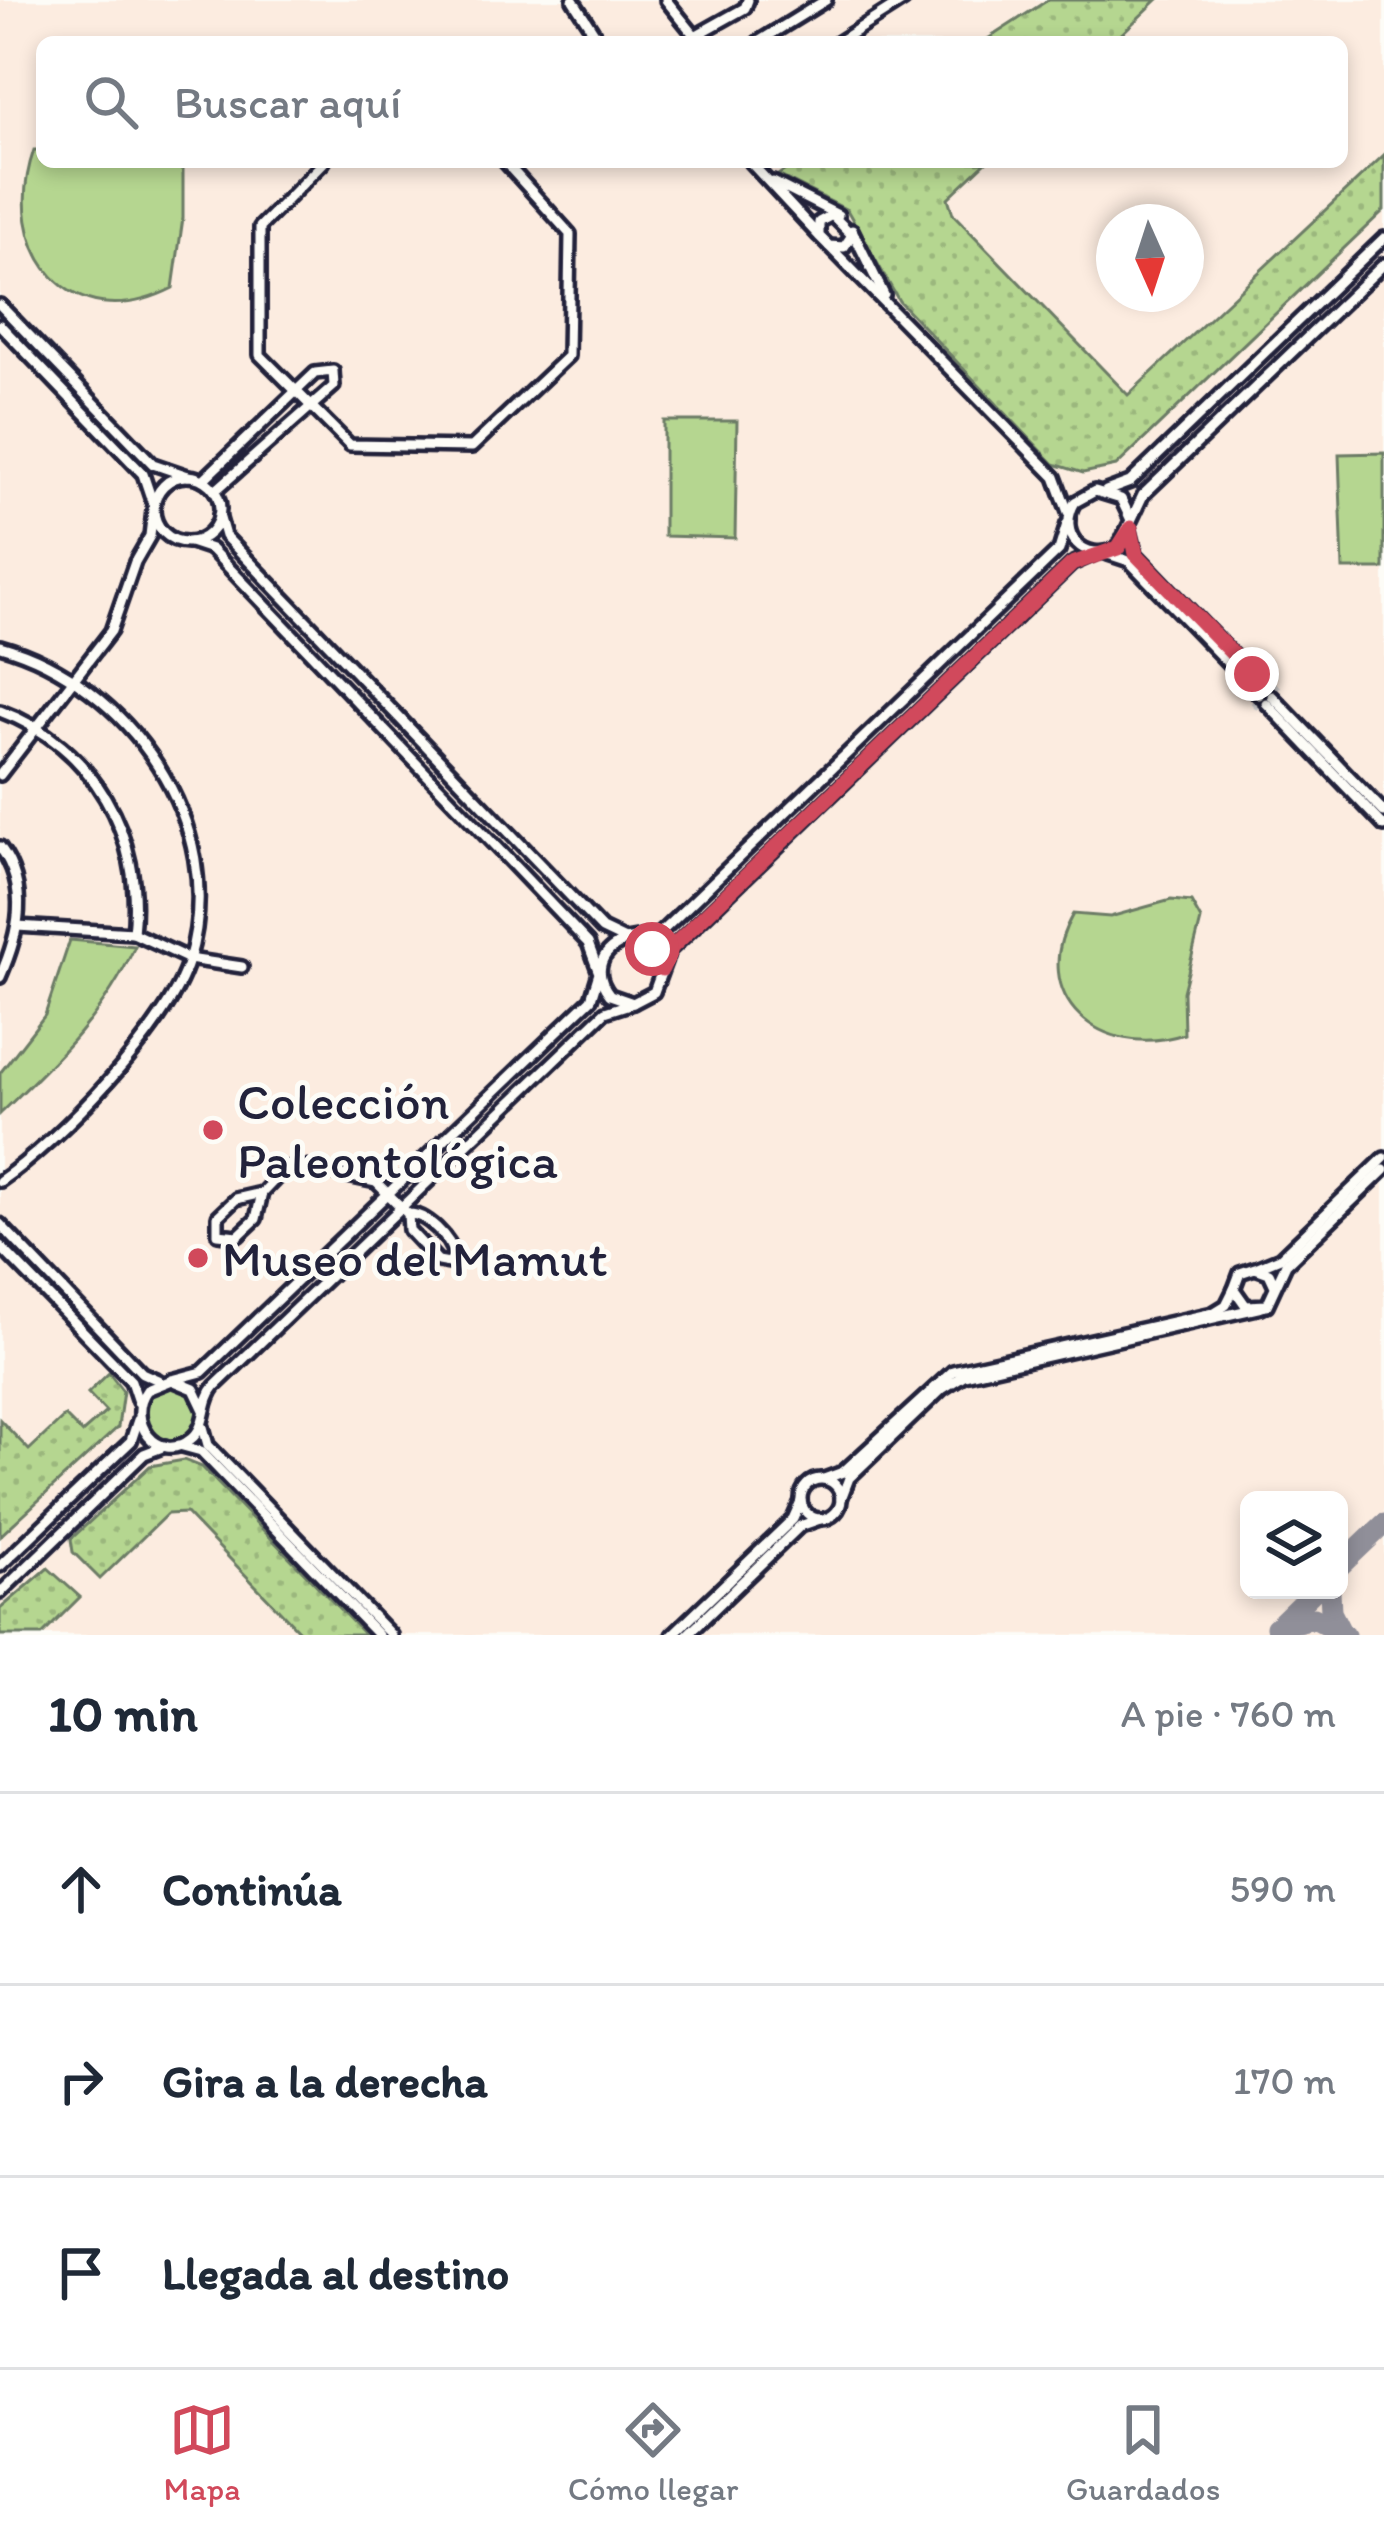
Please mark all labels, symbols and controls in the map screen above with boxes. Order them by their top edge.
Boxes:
search box [36,36,1348,168]
icon: search [78,69,144,135]
text: Buscar aquí [174,75,401,129]
north arrow [1096,204,1204,312]
route end [1225,647,1279,701]
route start [625,922,679,976]
place label: Colección Paleontológica [237,1071,558,1191]
marker: Colección Paleontológica [200,1117,226,1143]
place label: Museo del Mamut [222,1228,608,1289]
marker: Museo del Mamut [185,1245,211,1271]
map controls [1240,1491,1348,1599]
button: layers [1240,1491,1348,1599]
text: 10 min [48,1683,198,1744]
text: A pie · 760 m [1121,1690,1336,1737]
icon: ahead [48,1856,114,1922]
text: Continúa [162,1862,342,1916]
text: 590 m [1230,1865,1336,1912]
icon: right [48,2048,114,2114]
text: Gira a la derecha [162,2054,488,2108]
text: 170 m [1233,2057,1336,2104]
icon: arrive [48,2240,114,2306]
text: Llegada al destino [162,2246,509,2300]
tab: Mapa [164,2397,240,2508]
tab: Cómo llegar [568,2397,739,2508]
tab: Guardados [1066,2397,1220,2508]

